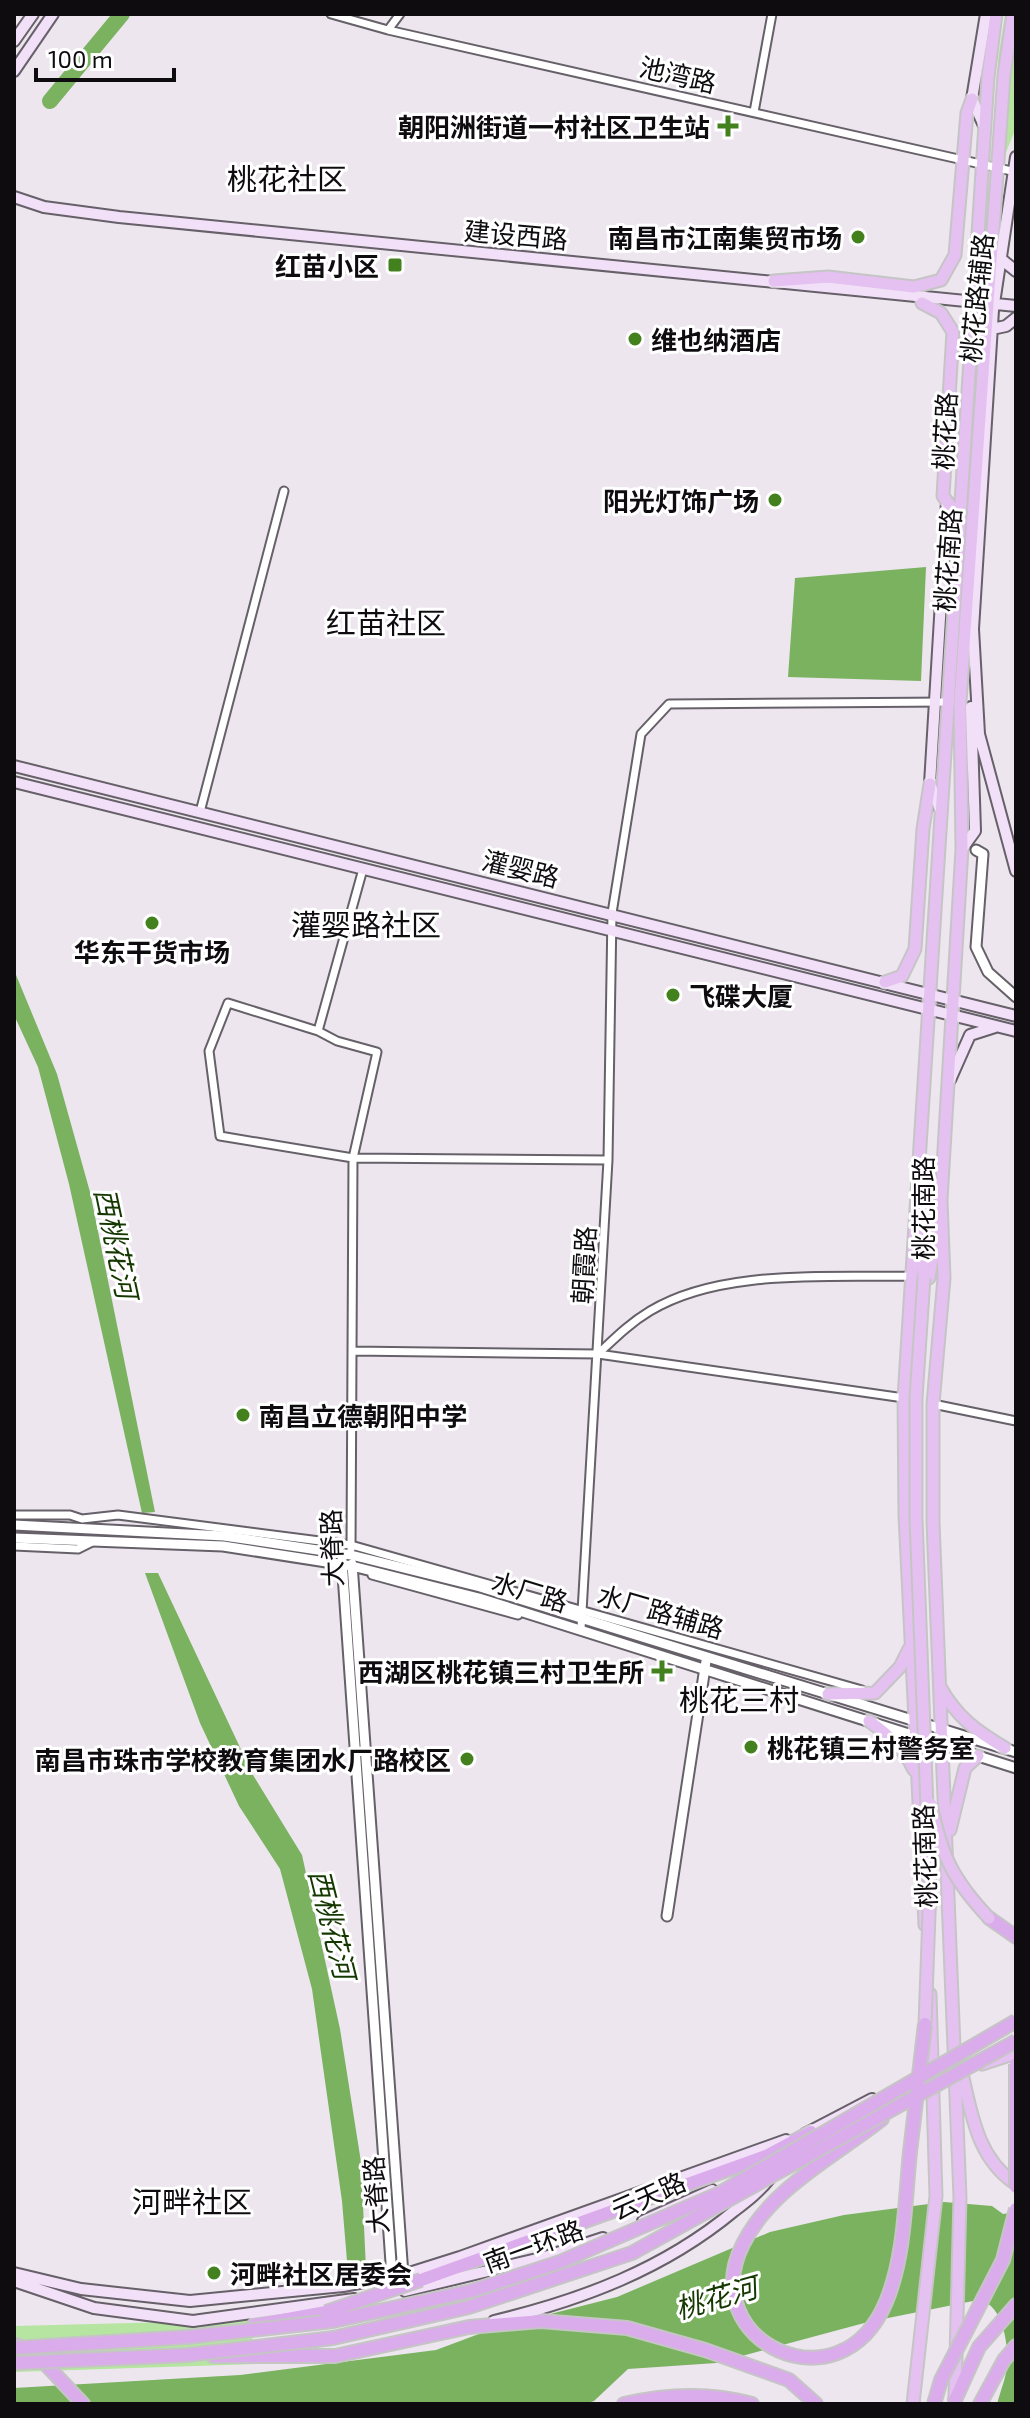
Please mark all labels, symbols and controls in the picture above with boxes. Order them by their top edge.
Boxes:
scale bar [36,32,174,82]
text: 100 m [48,44,113,73]
street label: 池湾路 [637,50,719,98]
place label: 朝阳洲街道一村社区卫生站 [398,111,710,142]
marker: 朝阳洲街道一村社区卫生站 [717,115,739,137]
district label: 桃花社区 [227,160,347,196]
street label: 建设西路 [463,214,569,254]
place label: 南昌市江南集贸市场 [608,222,842,253]
marker: 南昌市江南集贸市场 [849,228,867,246]
street label: 桃花路辅路 [954,232,998,364]
place label: 红苗小区 [275,250,379,281]
marker: 红苗小区 [386,256,404,274]
place label: 维也纳酒店 [651,324,781,355]
marker: 维也纳酒店 [626,330,644,348]
street label: 桃花路 [926,391,962,471]
place label: 阳光灯饰广场 [603,485,759,516]
marker: 阳光灯饰广场 [766,491,784,509]
street label: 桃花南路 [928,507,966,613]
district label: 红苗社区 [326,604,446,640]
street label: 灌婴路 [479,844,563,892]
district label: 灌婴路社区 [291,906,441,942]
marker: 华东干货市场 [143,914,161,932]
place label: 华东干货市场 [74,936,230,967]
place label: 飞碟大厦 [689,980,793,1011]
marker: 飞碟大厦 [664,986,682,1004]
street label: 桃花南路 [907,1156,938,1260]
water label: 西桃花河 [89,1185,146,1306]
street label: 朝霞路 [565,1225,601,1305]
place label: 南昌立德朝阳中学 [259,1400,467,1431]
marker: 南昌立德朝阳中学 [234,1406,252,1424]
street label: 大脊路 [314,1508,348,1588]
street label: 水厂路 [488,1565,572,1617]
street label: 水厂路辅路 [594,1578,728,1644]
place label: 西湖区桃花镇三村卫生所 [358,1656,644,1687]
marker: 西湖区桃花镇三村卫生所 [651,1660,673,1682]
district label: 桃花三村 [679,1681,799,1717]
place label: 桃花镇三村警务室 [767,1732,975,1763]
marker: 桃花镇三村警务室 [742,1738,760,1756]
place label: 南昌市珠市学校教育集团水厂路校区 [35,1744,451,1775]
marker: 南昌市珠市学校教育集团水厂路校区 [458,1750,476,1768]
street label: 桃花南路 [907,1803,941,1909]
water label: 西桃花河 [303,1866,364,1987]
street label: 大脊路 [357,2155,393,2235]
street label: 云天路 [606,2165,690,2225]
district label: 河畔社区 [132,2183,252,2219]
street label: 南一环路 [479,2213,587,2277]
place label: 河畔社区居委会 [230,2258,412,2289]
marker: 河畔社区居委会 [205,2264,223,2282]
water label: 桃花河 [671,2268,766,2325]

